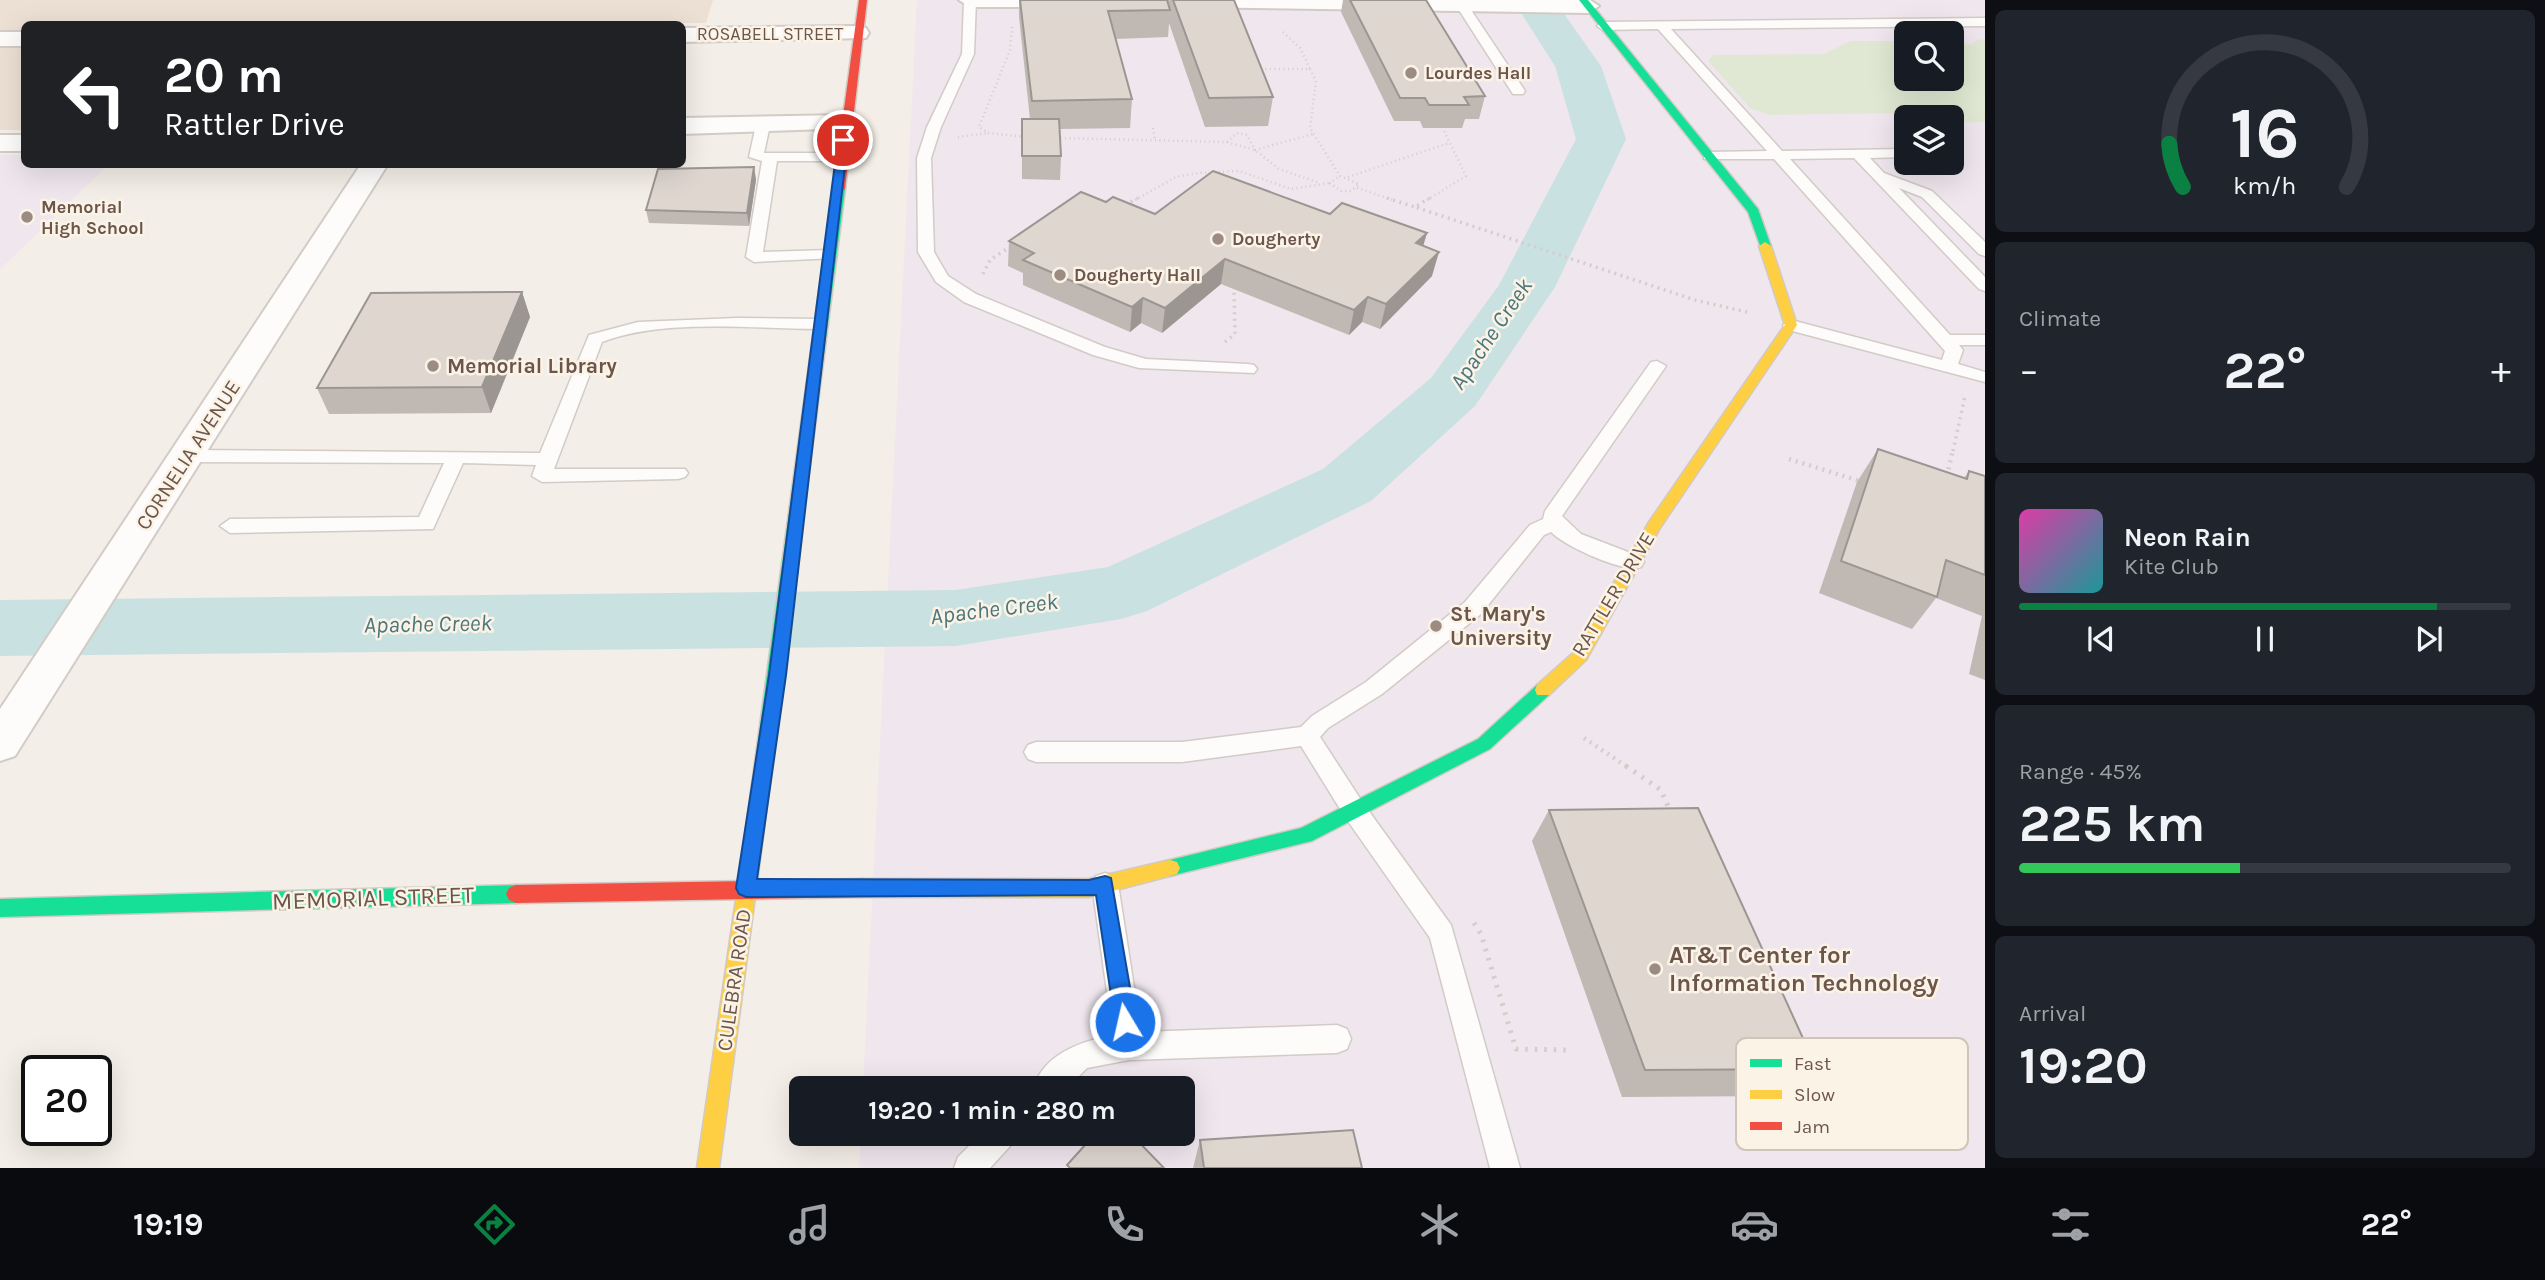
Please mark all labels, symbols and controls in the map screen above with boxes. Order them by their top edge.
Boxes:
map controls [1894,21,1964,175]
button: search [1894,21,1964,91]
street label: ROSABELL STREET [697,23,843,45]
text: 20 m [164,47,284,104]
icon: left [49,49,140,140]
place label: Lourdes Hall [1425,62,1531,84]
marker: Lourdes Hall [1403,65,1419,81]
text: 16 [2230,90,2300,175]
button: layers [1894,105,1964,175]
text: Rattler Drive [164,106,345,143]
pin [813,110,873,170]
icon: arrive [824,121,862,159]
text: km/h [2233,171,2297,200]
place label: Memorial High School [41,196,144,239]
marker: Memorial High School [19,209,35,225]
place label: Dougherty [1232,228,1320,250]
marker: Dougherty [1210,231,1226,247]
place label: Dougherty Hall [1074,264,1201,286]
marker: Dougherty Hall [1052,267,1068,283]
water label: Apache Creek [1444,273,1538,395]
text: Climate [2019,305,2101,332]
text: 22° [2223,340,2307,401]
text: − [2019,348,2039,393]
text: + [2491,348,2511,393]
place label: Memorial Library [447,354,617,378]
marker: Memorial Library [425,358,441,374]
street label: CORNELIA AVENUE [131,376,245,534]
text: Neon Rain [2124,522,2251,553]
street label: RATTLER DRIVE [1566,527,1660,661]
text: Kite Club [2124,553,2219,580]
water label: Apache Creek [929,588,1060,630]
place label: St. Mary's University [1450,602,1552,650]
water label: Apache Creek [364,609,493,639]
marker: St. Mary's University [1428,618,1444,634]
icon: previous [2082,620,2120,658]
icon: pause [2246,620,2284,658]
icon: next [2410,620,2448,658]
text: Range · 45% [2019,758,2142,785]
text: 225 km [2019,793,2205,854]
street label: MEMORIAL STREET [272,880,474,916]
street label: CULEBRA ROAD [712,907,756,1053]
place label: AT&T Center for Information Technology [1669,941,1939,997]
marker: AT&T Center for Information Technology [1647,961,1663,977]
position arrow [1088,985,1162,1059]
text: Arrival [2019,1000,2086,1027]
text: 19:20 [2019,1035,2148,1096]
legend [1736,1038,1968,1150]
text: Fast [1794,1053,1831,1075]
speed limit sign: 20 [21,1055,112,1146]
text: Slow [1794,1084,1835,1106]
text: 19:20 · 1 min · 280 m [868,1095,1116,1126]
text: Jam [1794,1116,1830,1138]
icon: directions [470,1200,519,1249]
icon: music [785,1200,834,1249]
icon: phone [1100,1200,1149,1249]
icon: climate [1415,1200,1464,1249]
icon: car [1730,1200,1779,1249]
icon: filters [2046,1200,2095,1249]
text: 19:19 [133,1206,204,1243]
text: 22° [2361,1206,2412,1243]

